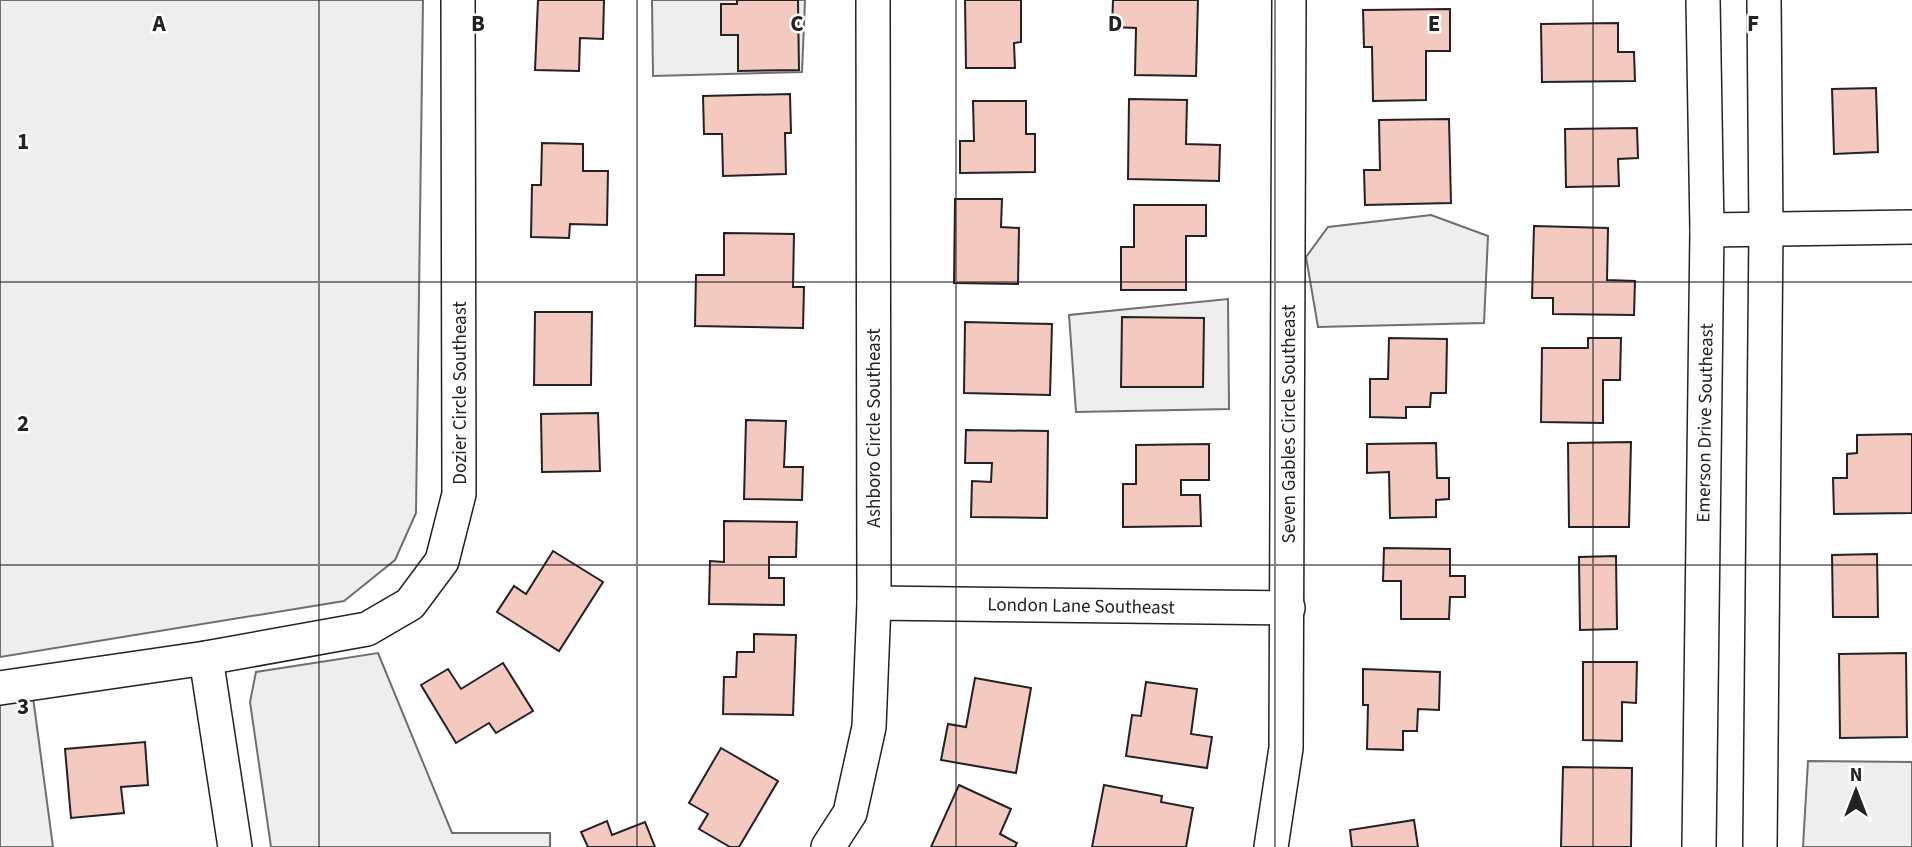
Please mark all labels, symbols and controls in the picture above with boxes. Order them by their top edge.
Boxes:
text: A [151,7,166,40]
text: B [471,7,485,40]
text: C [790,7,804,40]
text: D [1108,7,1122,40]
text: E [1428,7,1440,40]
text: F [1747,7,1759,40]
text: 1 [17,125,29,158]
street label: Dozier Circle Southeast [447,301,474,485]
street label: Seven Gables Circle Southeast [1276,304,1303,543]
street label: Emerson Drive Southeast [1690,323,1721,523]
street label: Ashboro Circle Southeast [861,328,888,528]
text: 2 [17,407,29,440]
street label: London Lane Southeast [987,591,1175,622]
text: 3 [17,690,29,723]
north arrow [1821,756,1891,826]
text: N [1850,762,1862,789]

